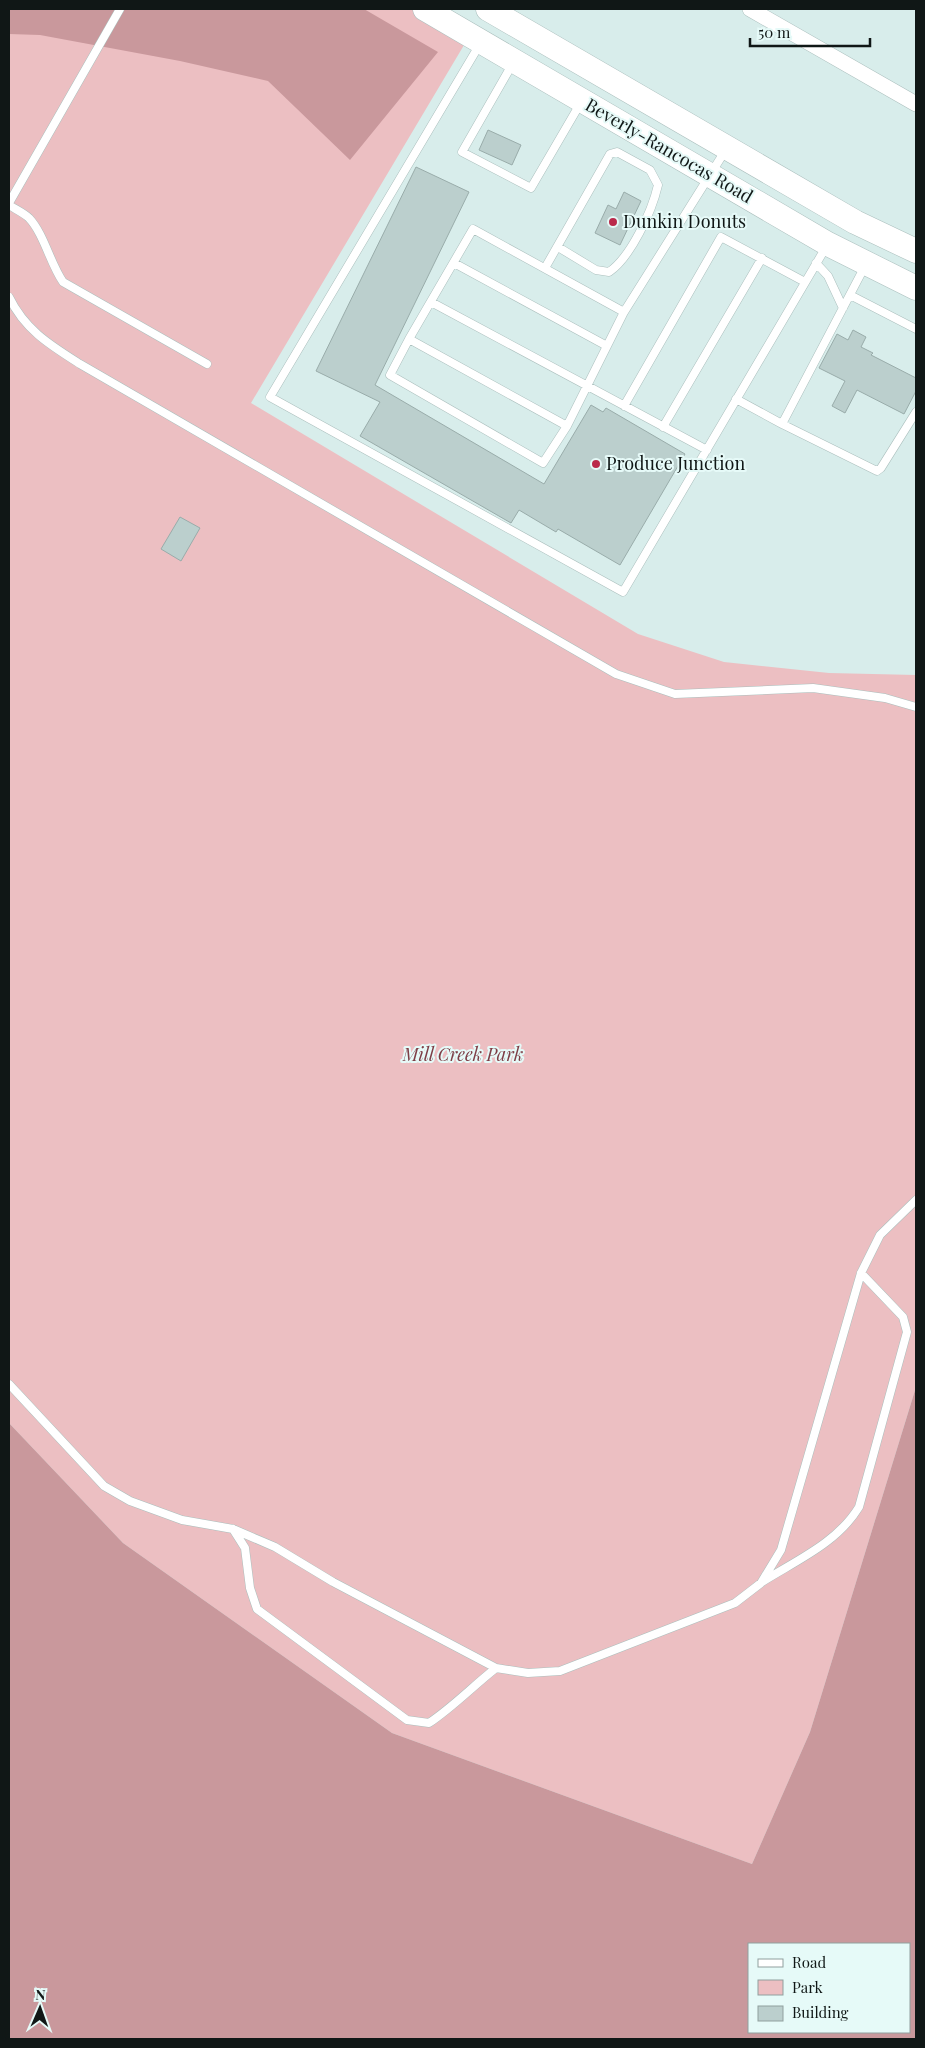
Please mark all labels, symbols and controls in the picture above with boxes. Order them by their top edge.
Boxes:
scale bar [750,15,870,47]
text: 50 m [758,22,791,42]
street label: Beverly-Rancocas Road [581,92,758,208]
place label: Dunkin Donuts [623,209,746,233]
marker: Dunkin Donuts [607,216,619,228]
place label: Produce Junction [606,451,745,475]
marker: Produce Junction [590,458,602,470]
park label: Mill Creek Park [402,1042,523,1066]
legend [748,1943,910,2033]
text: Road [792,1952,826,1972]
text: Park [792,1977,824,1997]
north arrow [15,1983,65,2033]
text: N [35,1985,46,2004]
text: Building [792,2002,849,2022]

